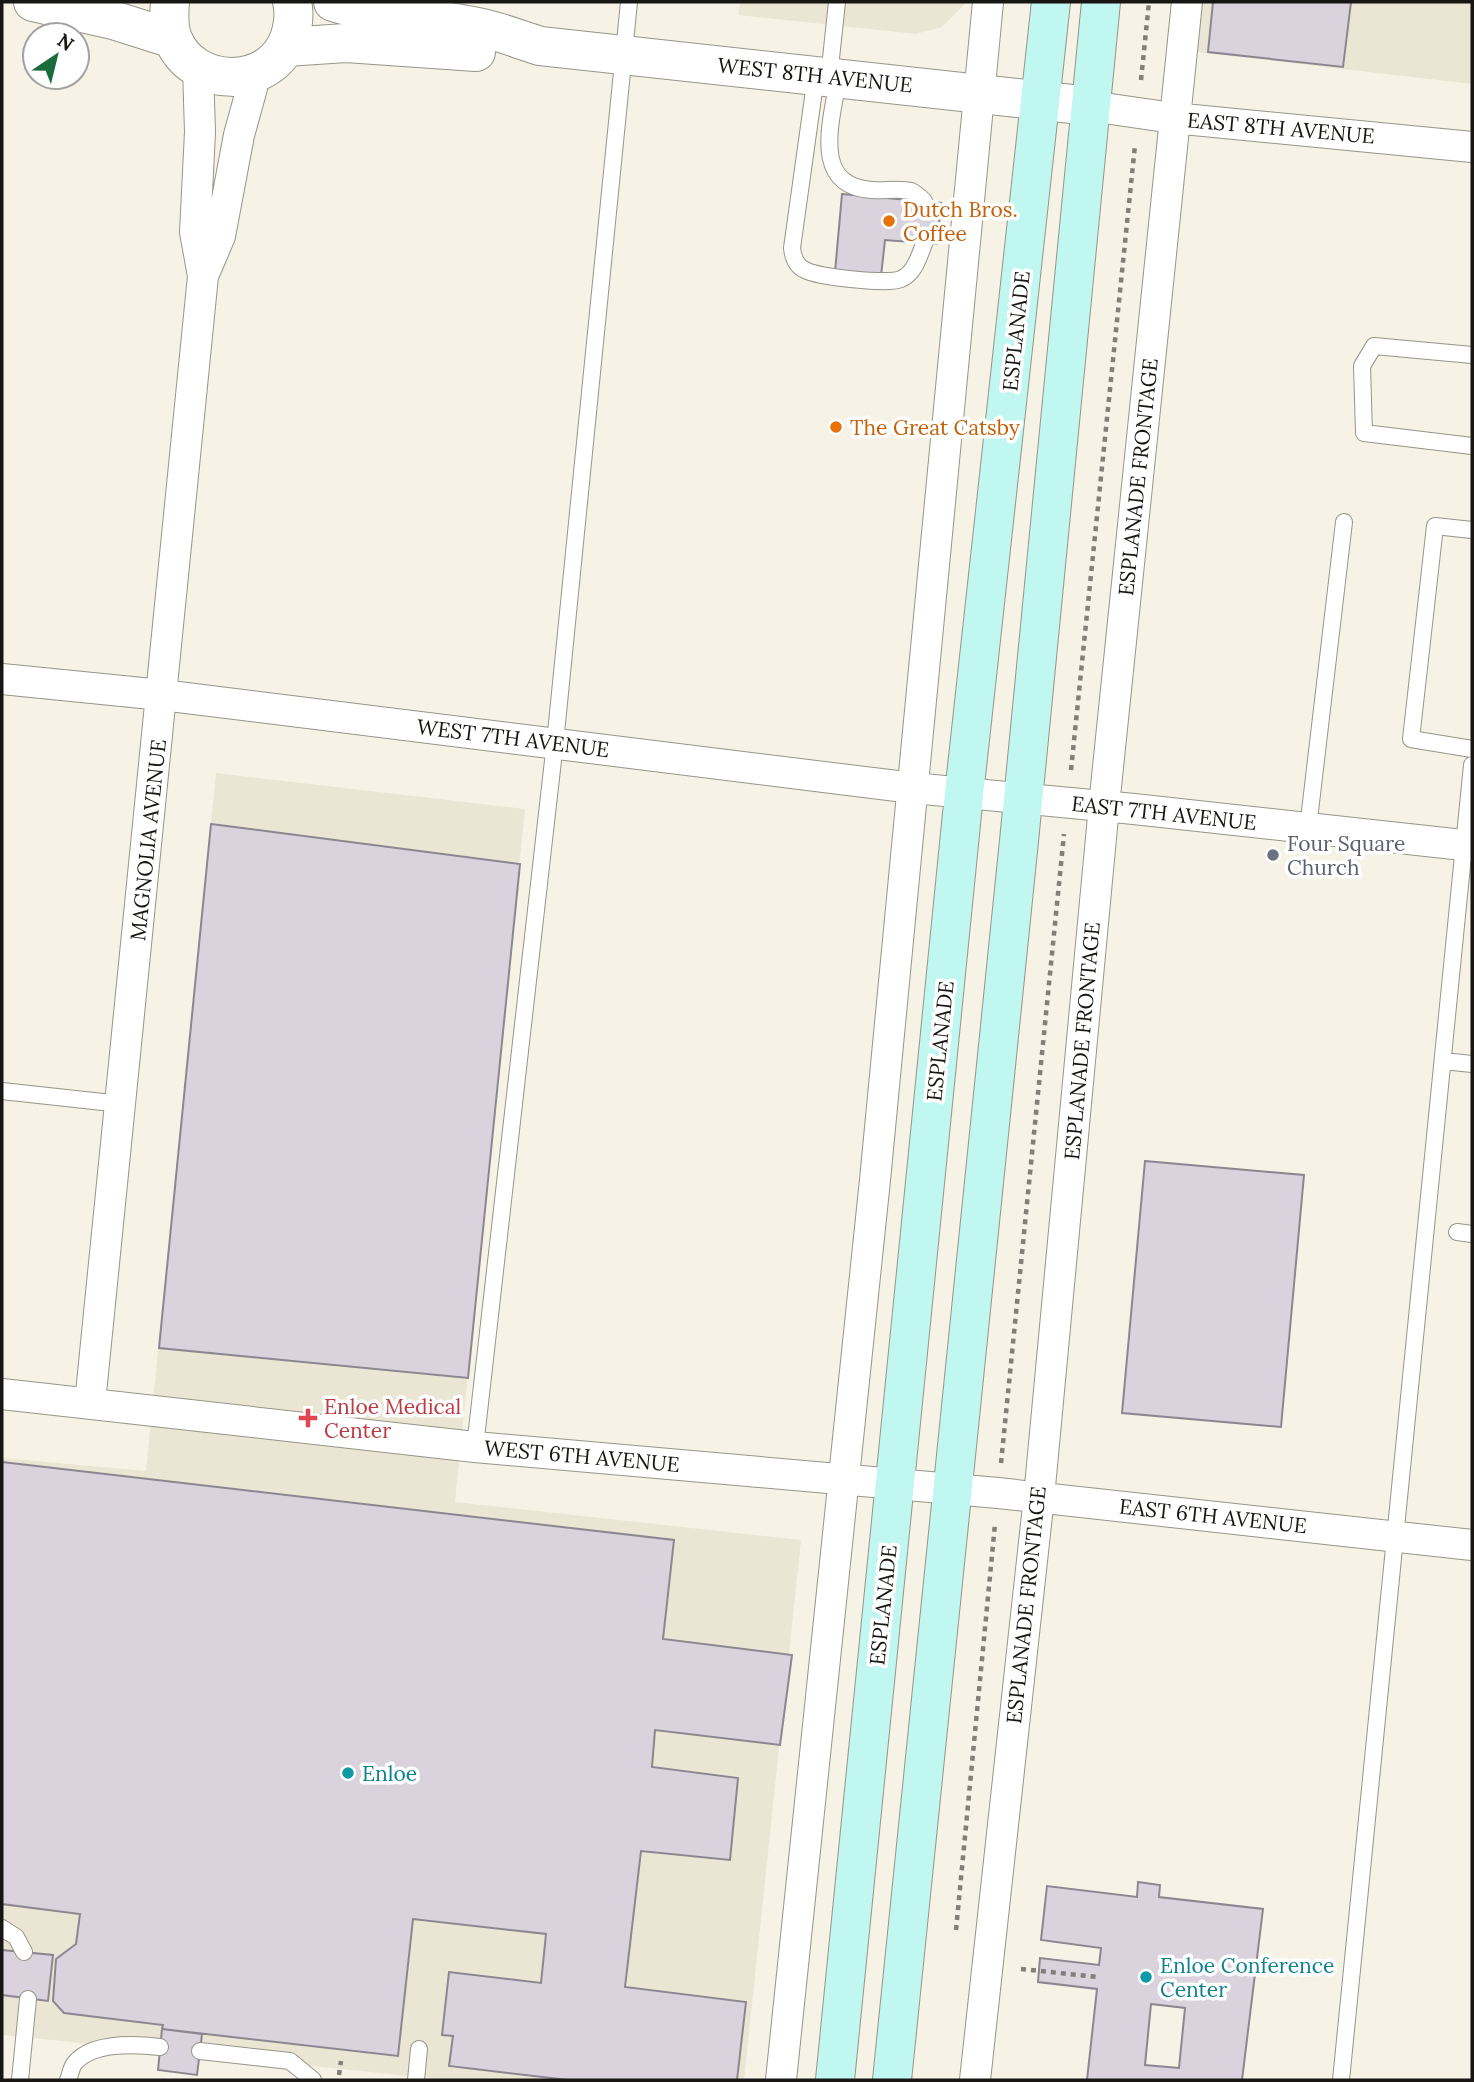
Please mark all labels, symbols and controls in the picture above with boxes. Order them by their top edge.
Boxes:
north arrow [21,21,91,91]
text: N [53,28,79,56]
street label: WEST 8TH AVENUE [716,51,914,99]
street label: EAST 8TH AVENUE [1186,106,1376,150]
place label: Dutch Bros. Coffee [903,196,1018,247]
marker: Dutch Bros. Coffee [881,213,897,229]
street label: ESPLANADE [996,269,1036,393]
street label: ESPLANADE FRONTAGE [1112,357,1164,597]
place label: The Great Catsby [850,414,1020,441]
marker: The Great Catsby [828,419,844,435]
street label: WEST 7TH AVENUE [415,713,611,763]
street label: MAGNOLIA AVENUE [124,738,172,942]
street label: EAST 7TH AVENUE [1070,790,1258,836]
place label: Four Square Church [1287,830,1405,881]
marker: Four Square Church [1265,847,1281,863]
street label: ESPLANADE FRONTAGE [1058,921,1106,1161]
street label: ESPLANADE [920,979,960,1103]
place label: Enloe Medical Center [324,1393,461,1444]
marker: Enloe Medical Center [298,1408,318,1428]
street label: WEST 6TH AVENUE [483,1434,681,1478]
street label: ESPLANADE FRONTAGE [1000,1485,1052,1725]
street label: EAST 6TH AVENUE [1118,1493,1308,1539]
street label: ESPLANADE [863,1543,903,1667]
place label: Enloe [362,1760,417,1787]
marker: Enloe [340,1765,356,1781]
place label: Enloe Conference Center [1160,1952,1334,2003]
marker: Enloe Conference Center [1138,1969,1154,1985]

